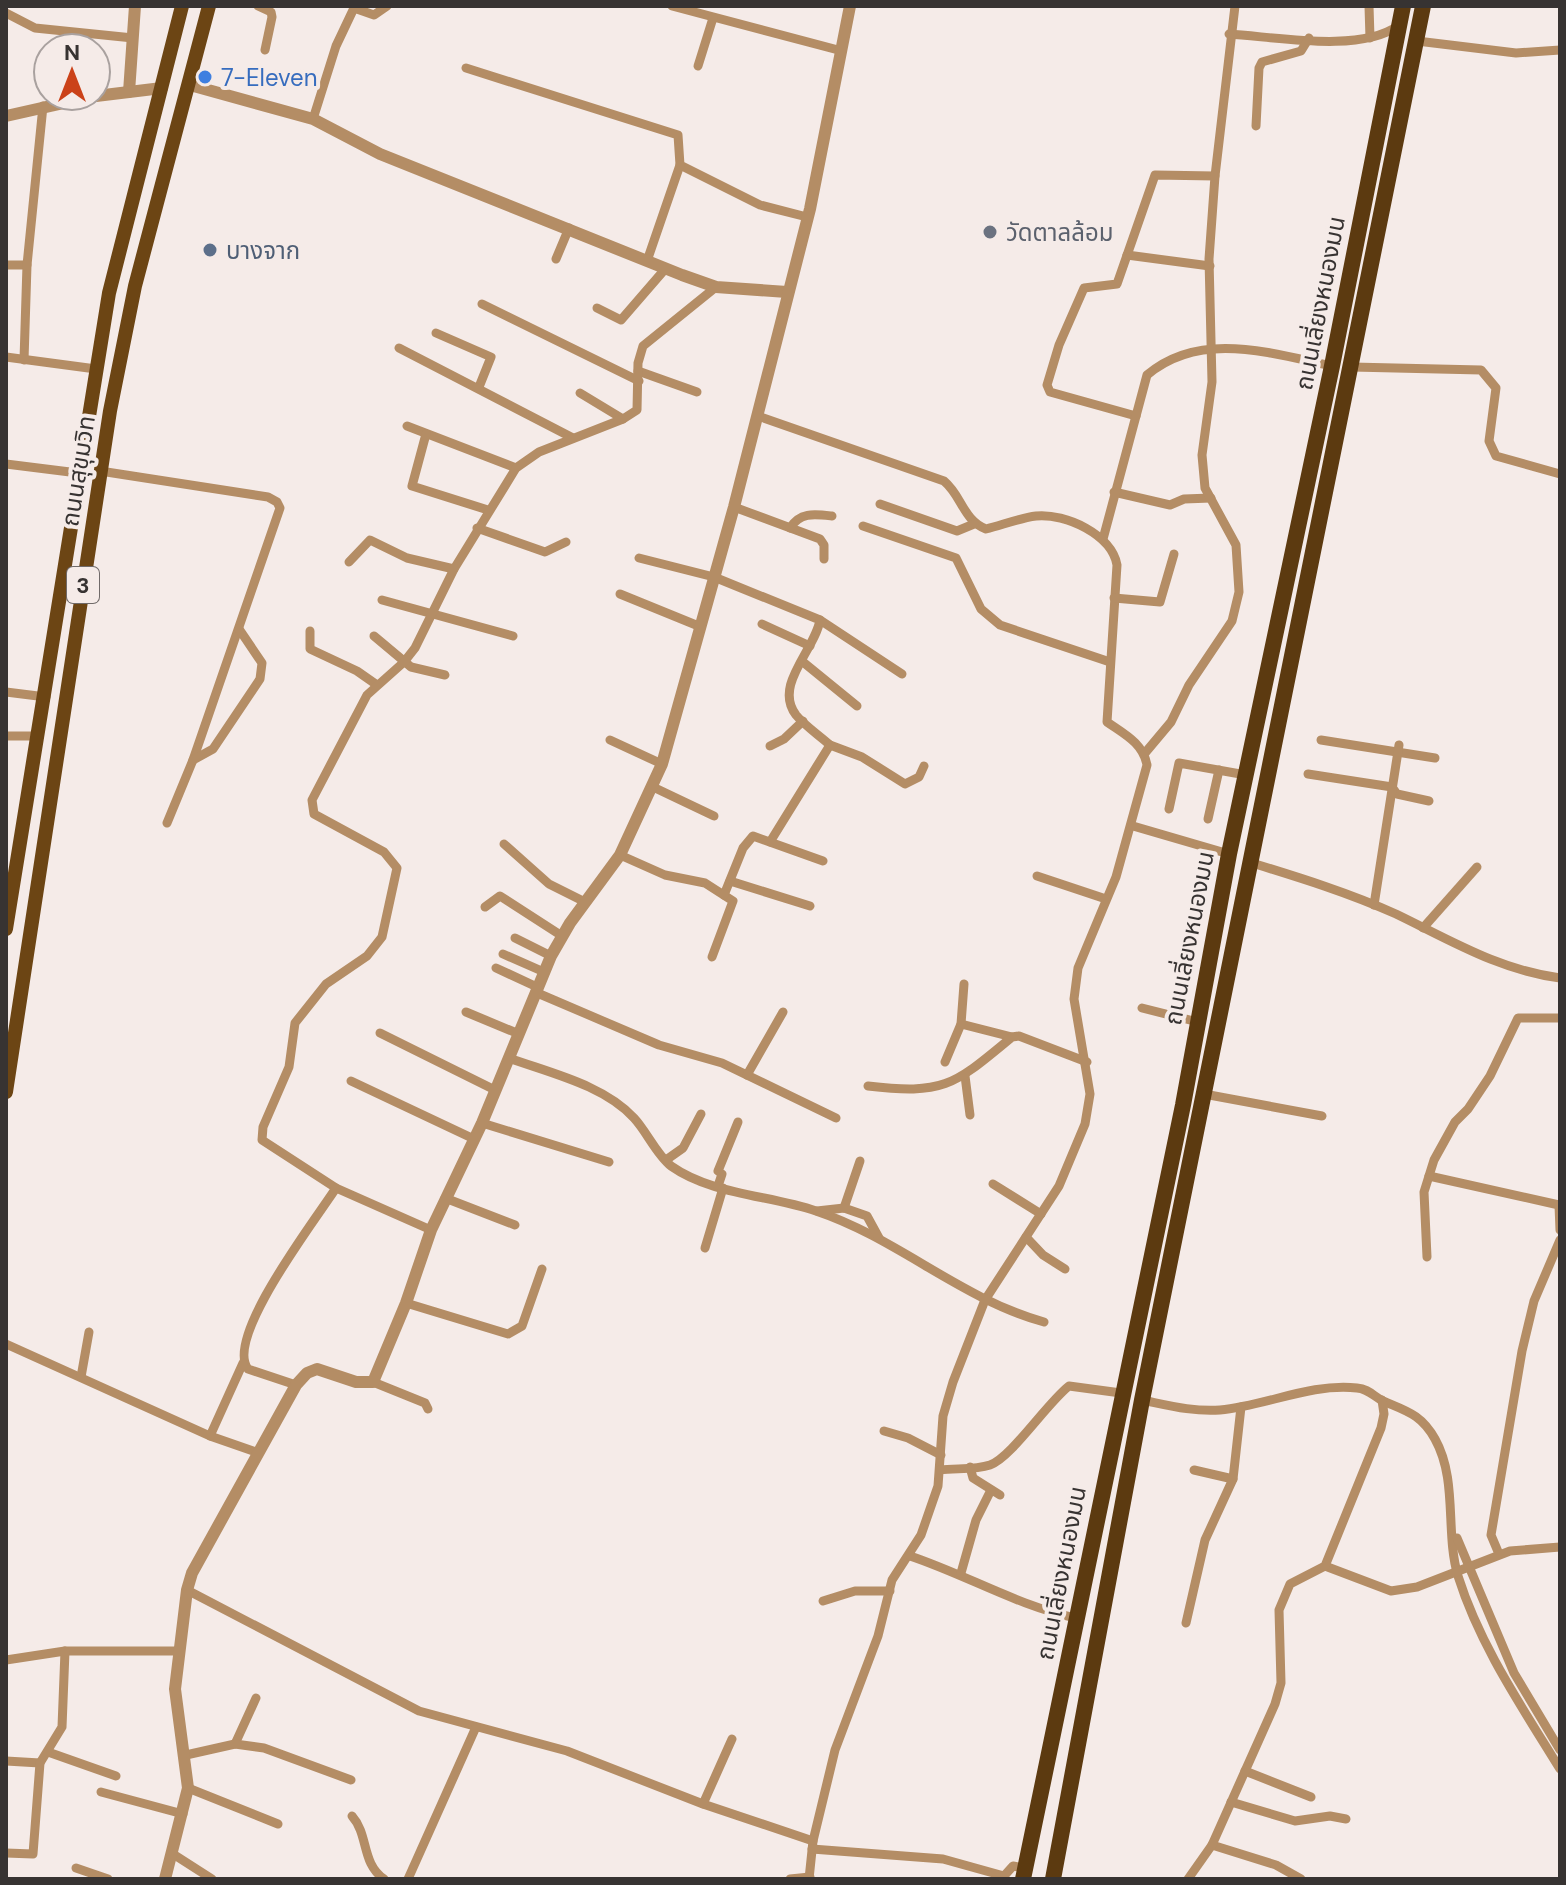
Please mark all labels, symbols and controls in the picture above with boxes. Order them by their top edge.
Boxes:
north arrow [32,32,112,112]
text: N [64,38,80,67]
place label: 7-Eleven [221,62,318,93]
marker: 7-Eleven [196,68,214,86]
street label: ถนนเลี่ยงหนองมน [1287,213,1352,393]
place label: วัดตาลล้อม [1006,217,1114,248]
marker: วัดตาลล้อม [981,223,999,241]
place label: บางจาก [226,235,300,266]
marker: บางจาก [201,241,219,259]
street label: ถนนสุขุมวิท [54,413,102,529]
road number: 3 [67,567,99,603]
street label: ถนนเลี่ยงหนองมน [1156,848,1221,1028]
street label: ถนนเลี่ยงหนองมน [1028,1483,1093,1663]

